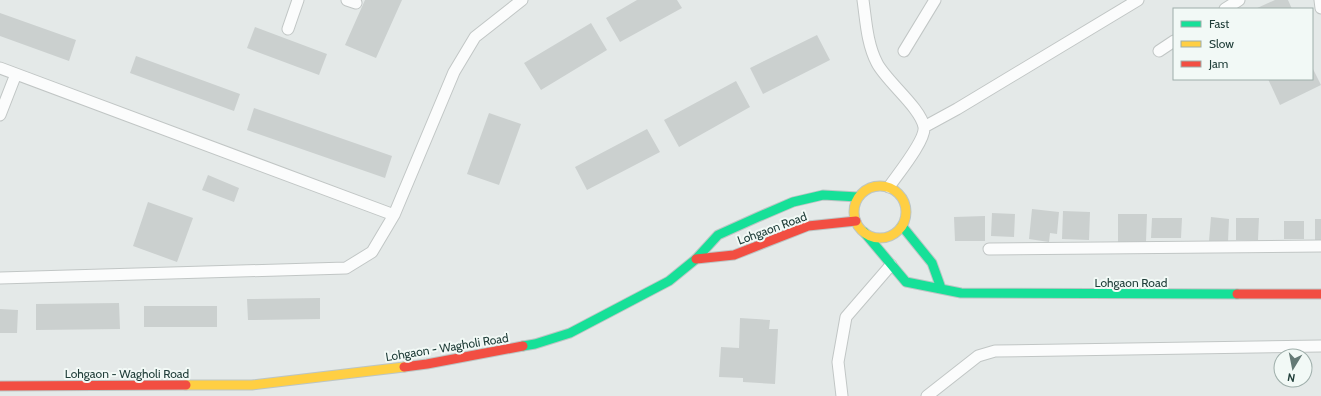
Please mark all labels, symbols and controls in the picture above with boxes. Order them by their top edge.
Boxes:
legend [1173,8,1313,80]
text: Fast [1209,16,1229,31]
text: Slow [1209,36,1234,51]
text: Jam [1208,56,1228,71]
street label: Lohgaon Road [735,209,809,247]
street label: Lohgaon Road [1095,275,1167,290]
street label: Lohgaon - Wagholi Road [384,330,510,364]
north arrow [1273,348,1313,388]
street label: Lohgaon - Wagholi Road [65,366,189,381]
text: N [1286,370,1296,385]

